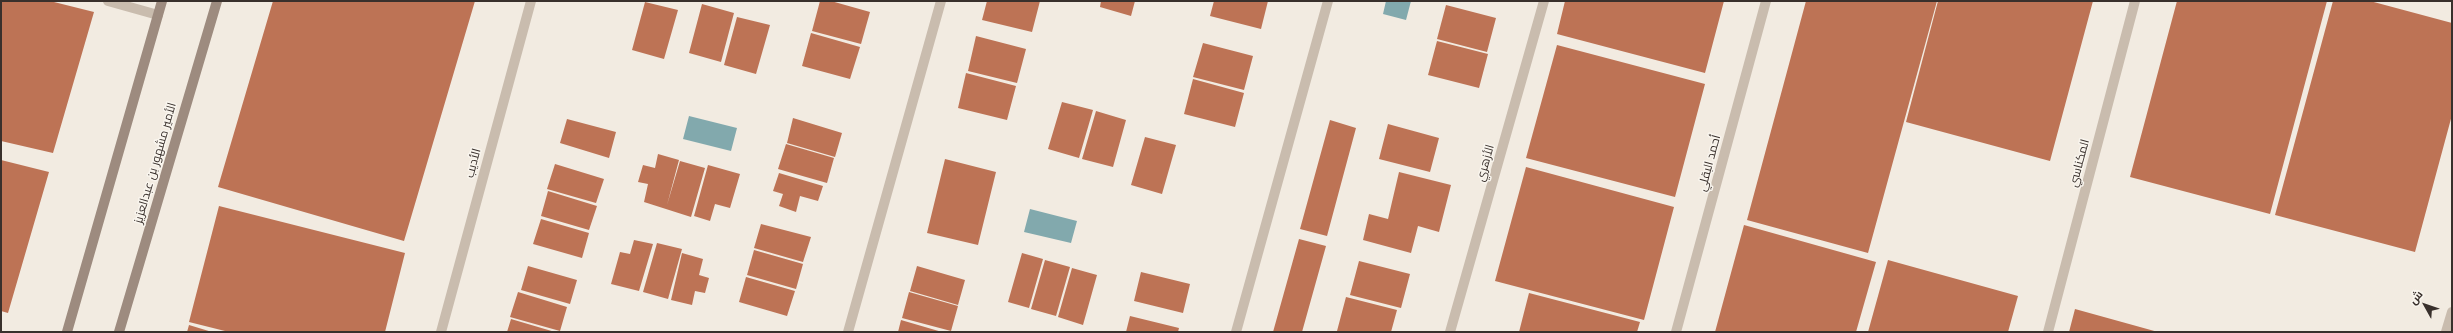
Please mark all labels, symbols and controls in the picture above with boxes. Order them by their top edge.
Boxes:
street label: الأمير مشهور بن عبدالعزيز [131,101,179,225]
street label: أحمد البقلي [1695,133,1723,193]
street label: المكناسي [2066,137,2092,189]
street label: الأزهري [1473,143,1497,183]
street label: الأديب [462,147,484,179]
north arrow [2405,285,2445,325]
text: ش [2406,287,2425,307]

